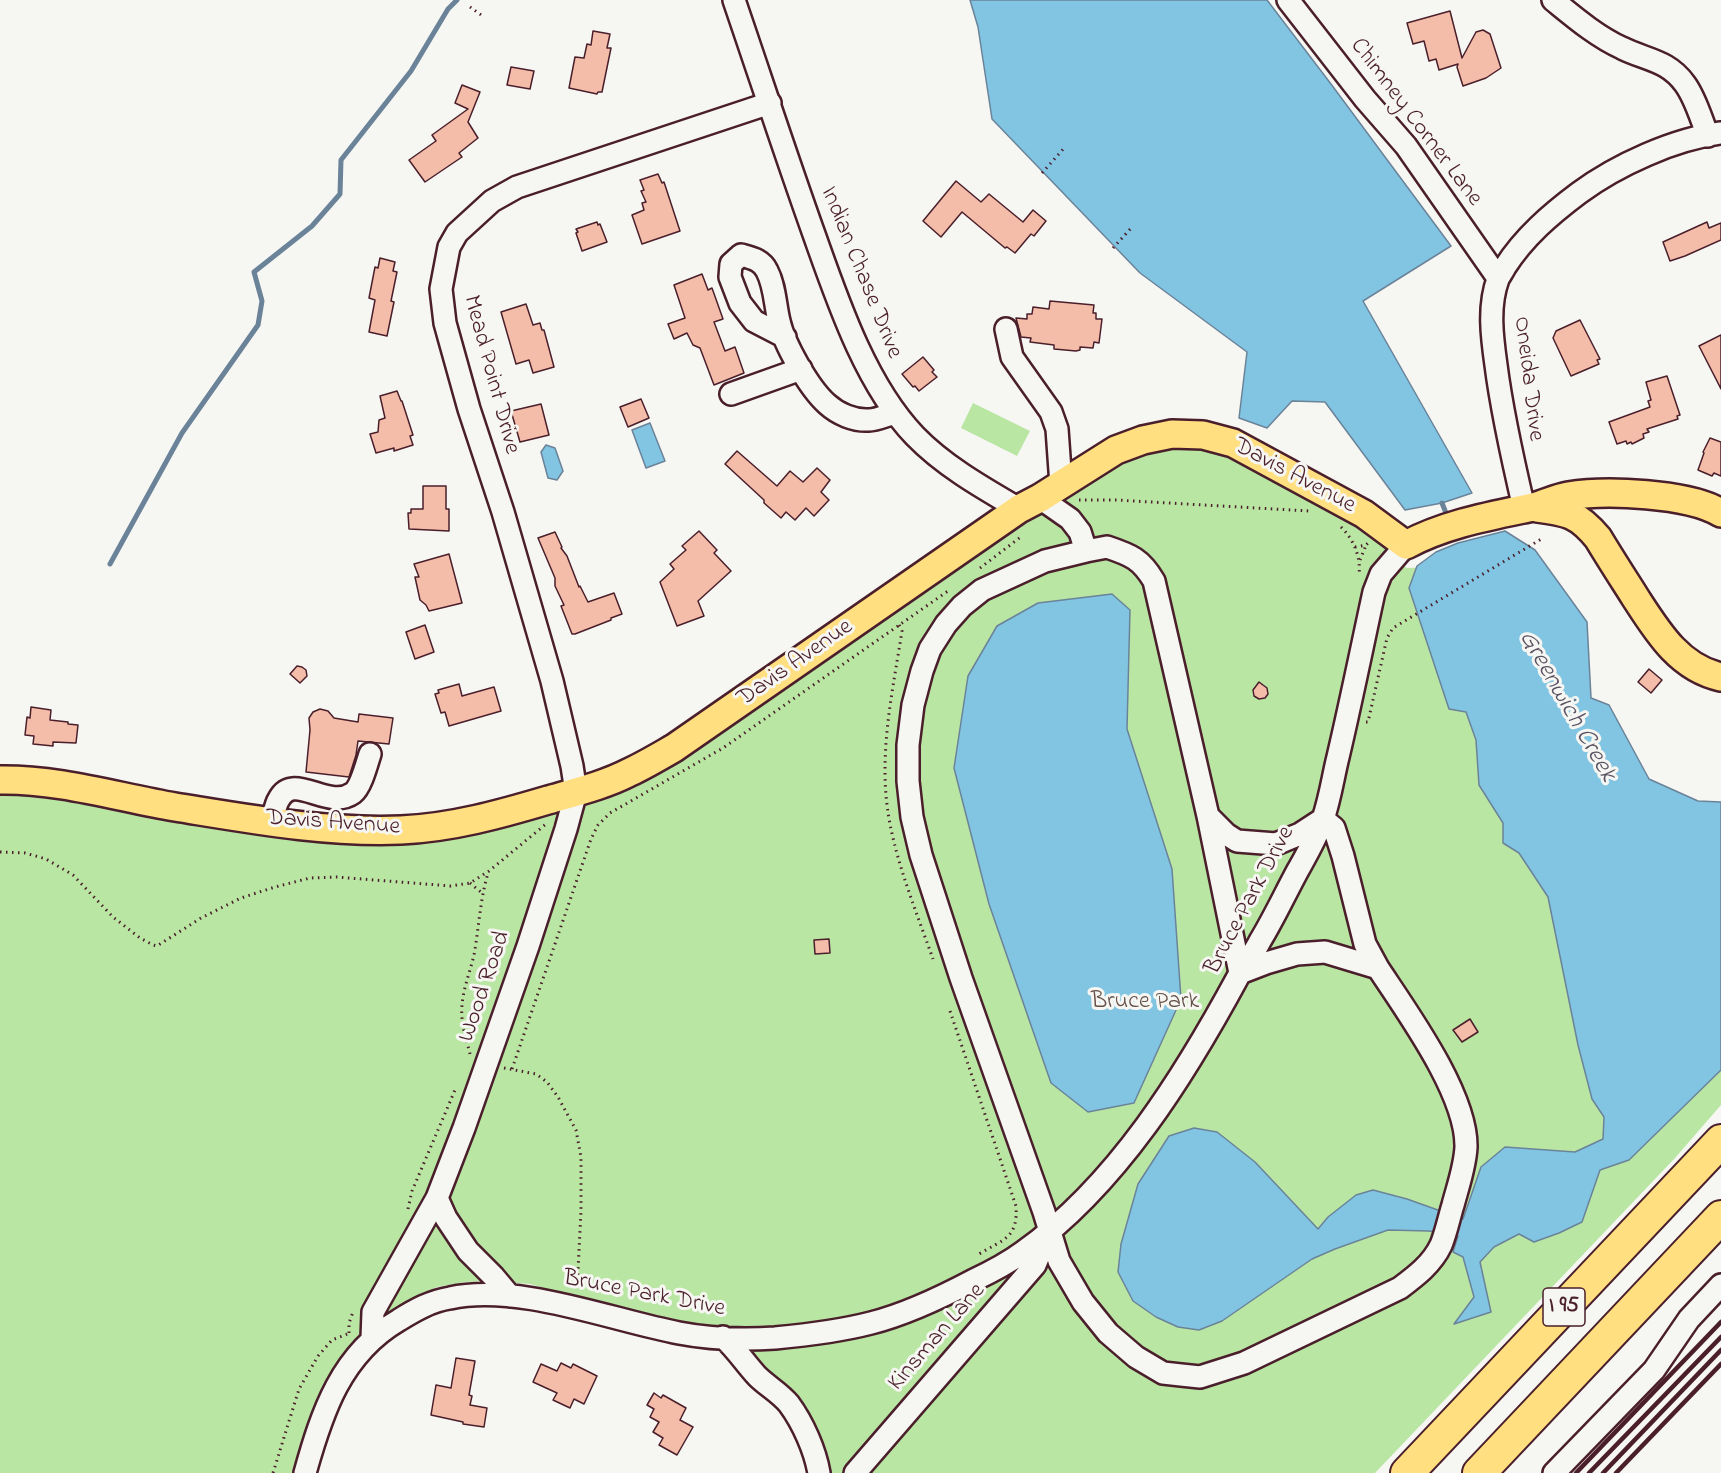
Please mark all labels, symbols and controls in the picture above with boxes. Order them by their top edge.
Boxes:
street label: Chimney Corner Lane [1342,33,1488,213]
street label: Indian Chase Drive [812,183,908,363]
street label: Mead Point Drive [455,293,525,457]
street label: Oneida Drive [1505,315,1549,443]
street label: Davis Avenue [1228,433,1360,521]
street label: Davis Avenue [733,614,859,714]
water label: Greenwich Creek [1510,626,1622,788]
street label: Davis Avenue [265,805,401,843]
street label: Bruce Park Drive [1200,822,1302,980]
street label: Wood Road [454,928,518,1046]
park label: Bruce Park [1091,989,1199,1017]
street label: Bruce Park Drive [561,1265,727,1325]
street label: Kinsman Lane [883,1278,993,1398]
road number: I 95 [1543,1288,1585,1326]

